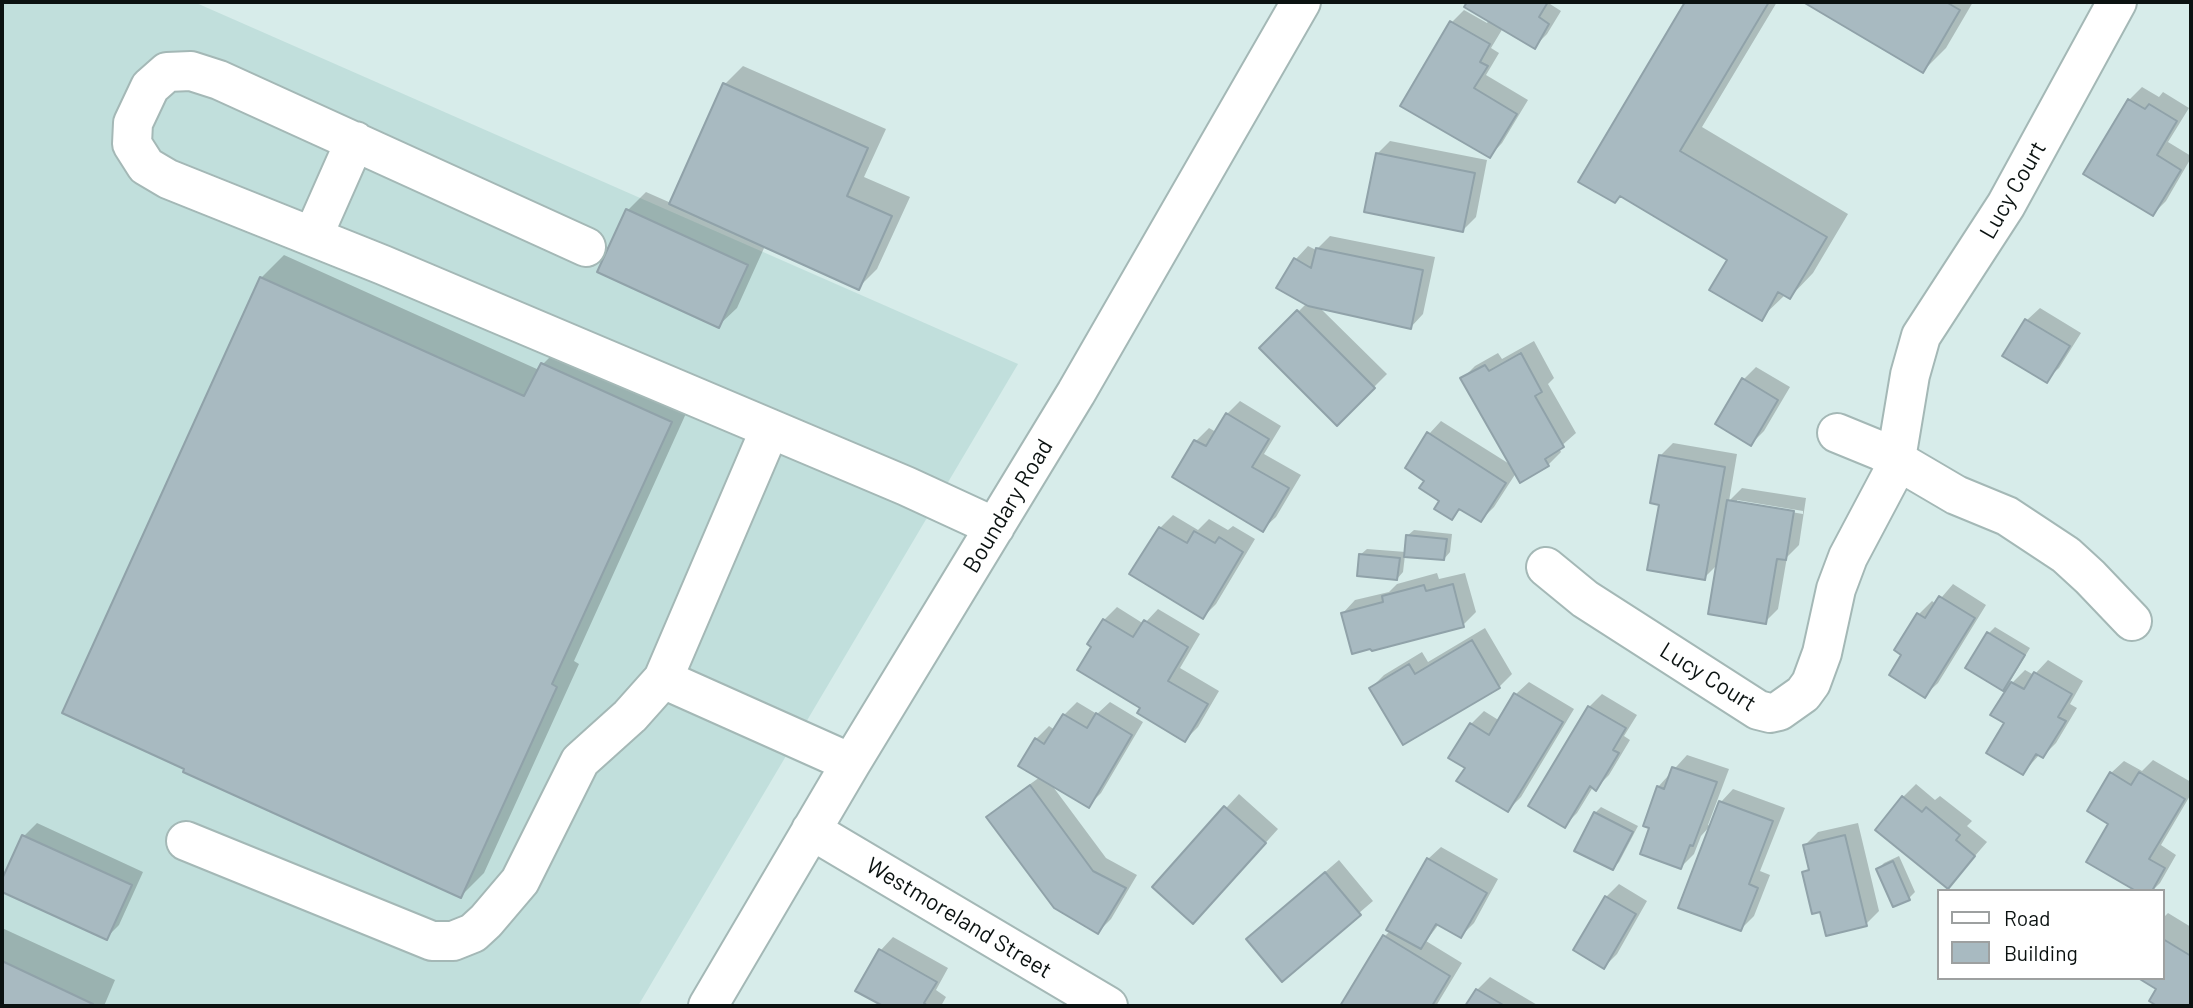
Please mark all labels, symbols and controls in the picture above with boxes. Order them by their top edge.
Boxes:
street label: Lucy Court [1974,136,2052,244]
street label: Boundary Road [957,434,1059,578]
street label: Lucy Court [1655,637,1761,717]
street label: Westmoreland Street [861,852,1057,984]
legend [1938,889,2165,980]
text: Road [2004,905,2050,930]
text: Building [2004,940,2078,965]

